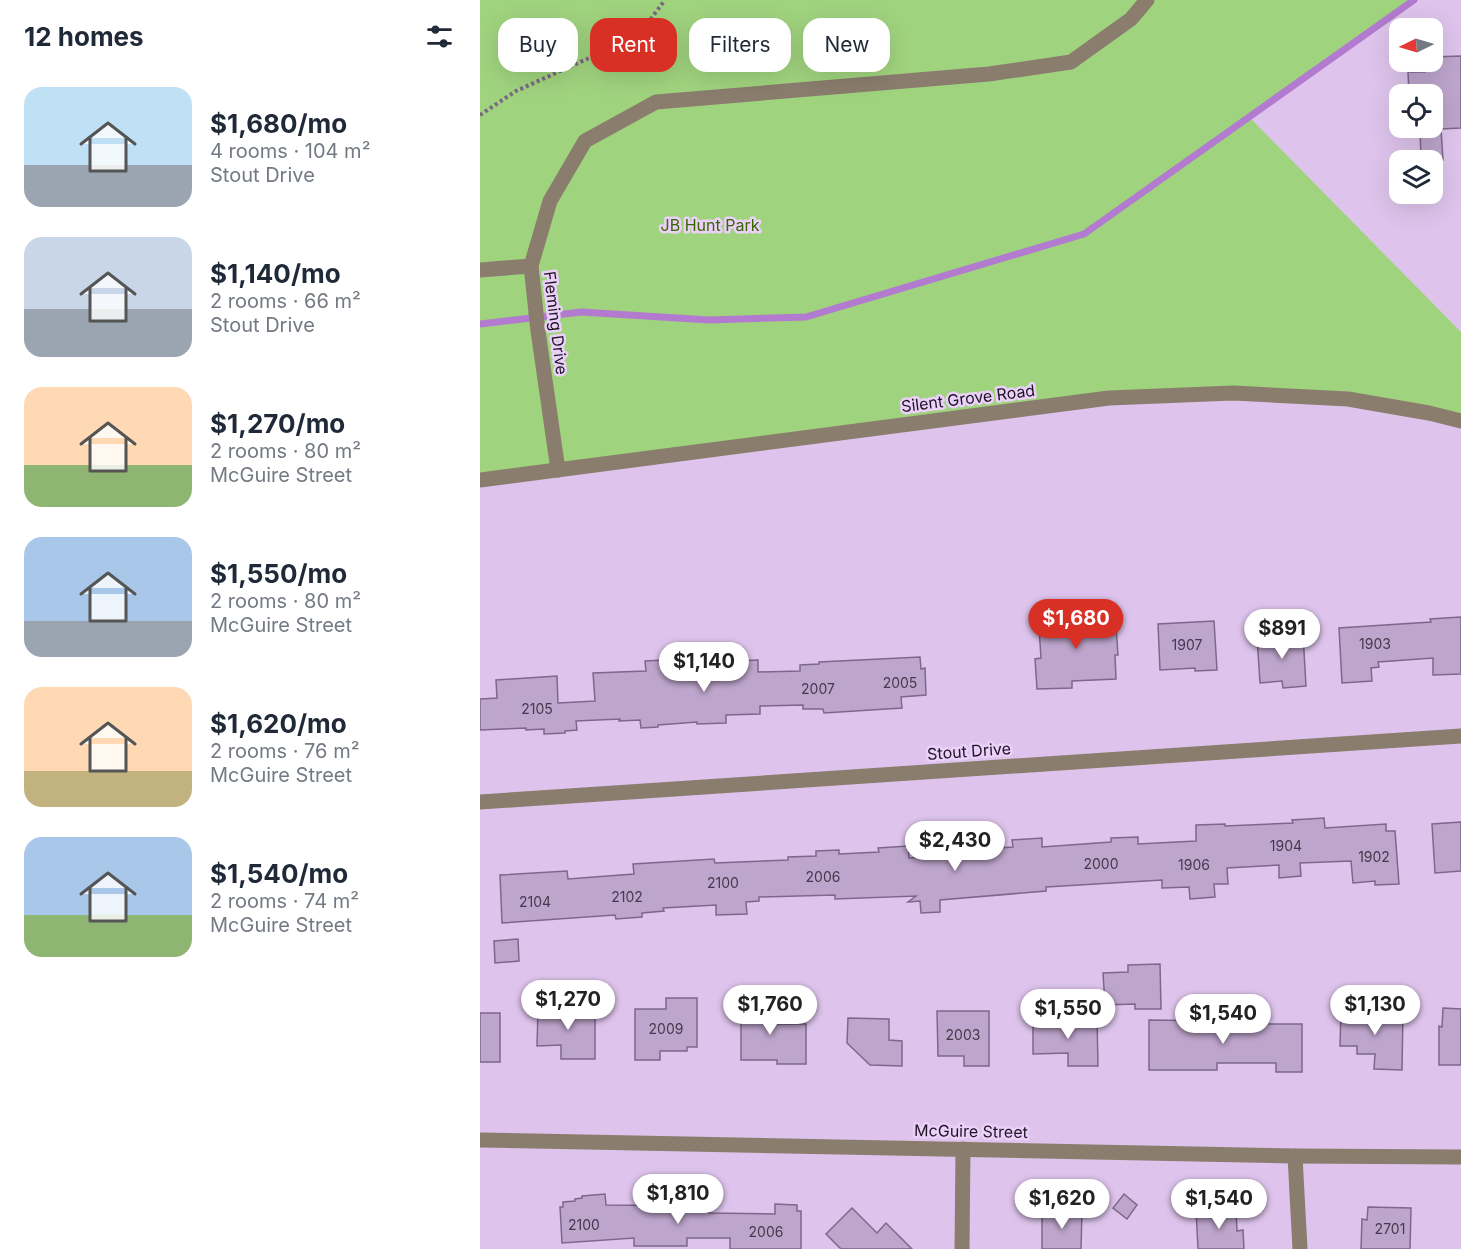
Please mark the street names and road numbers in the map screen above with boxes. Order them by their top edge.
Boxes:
street label: Fleming Drive [540,270,572,376]
street label: Silent Grove Road [900,380,1036,416]
street label: Stout Drive [926,738,1012,764]
street label: McGuire Street [914,1120,1028,1142]

